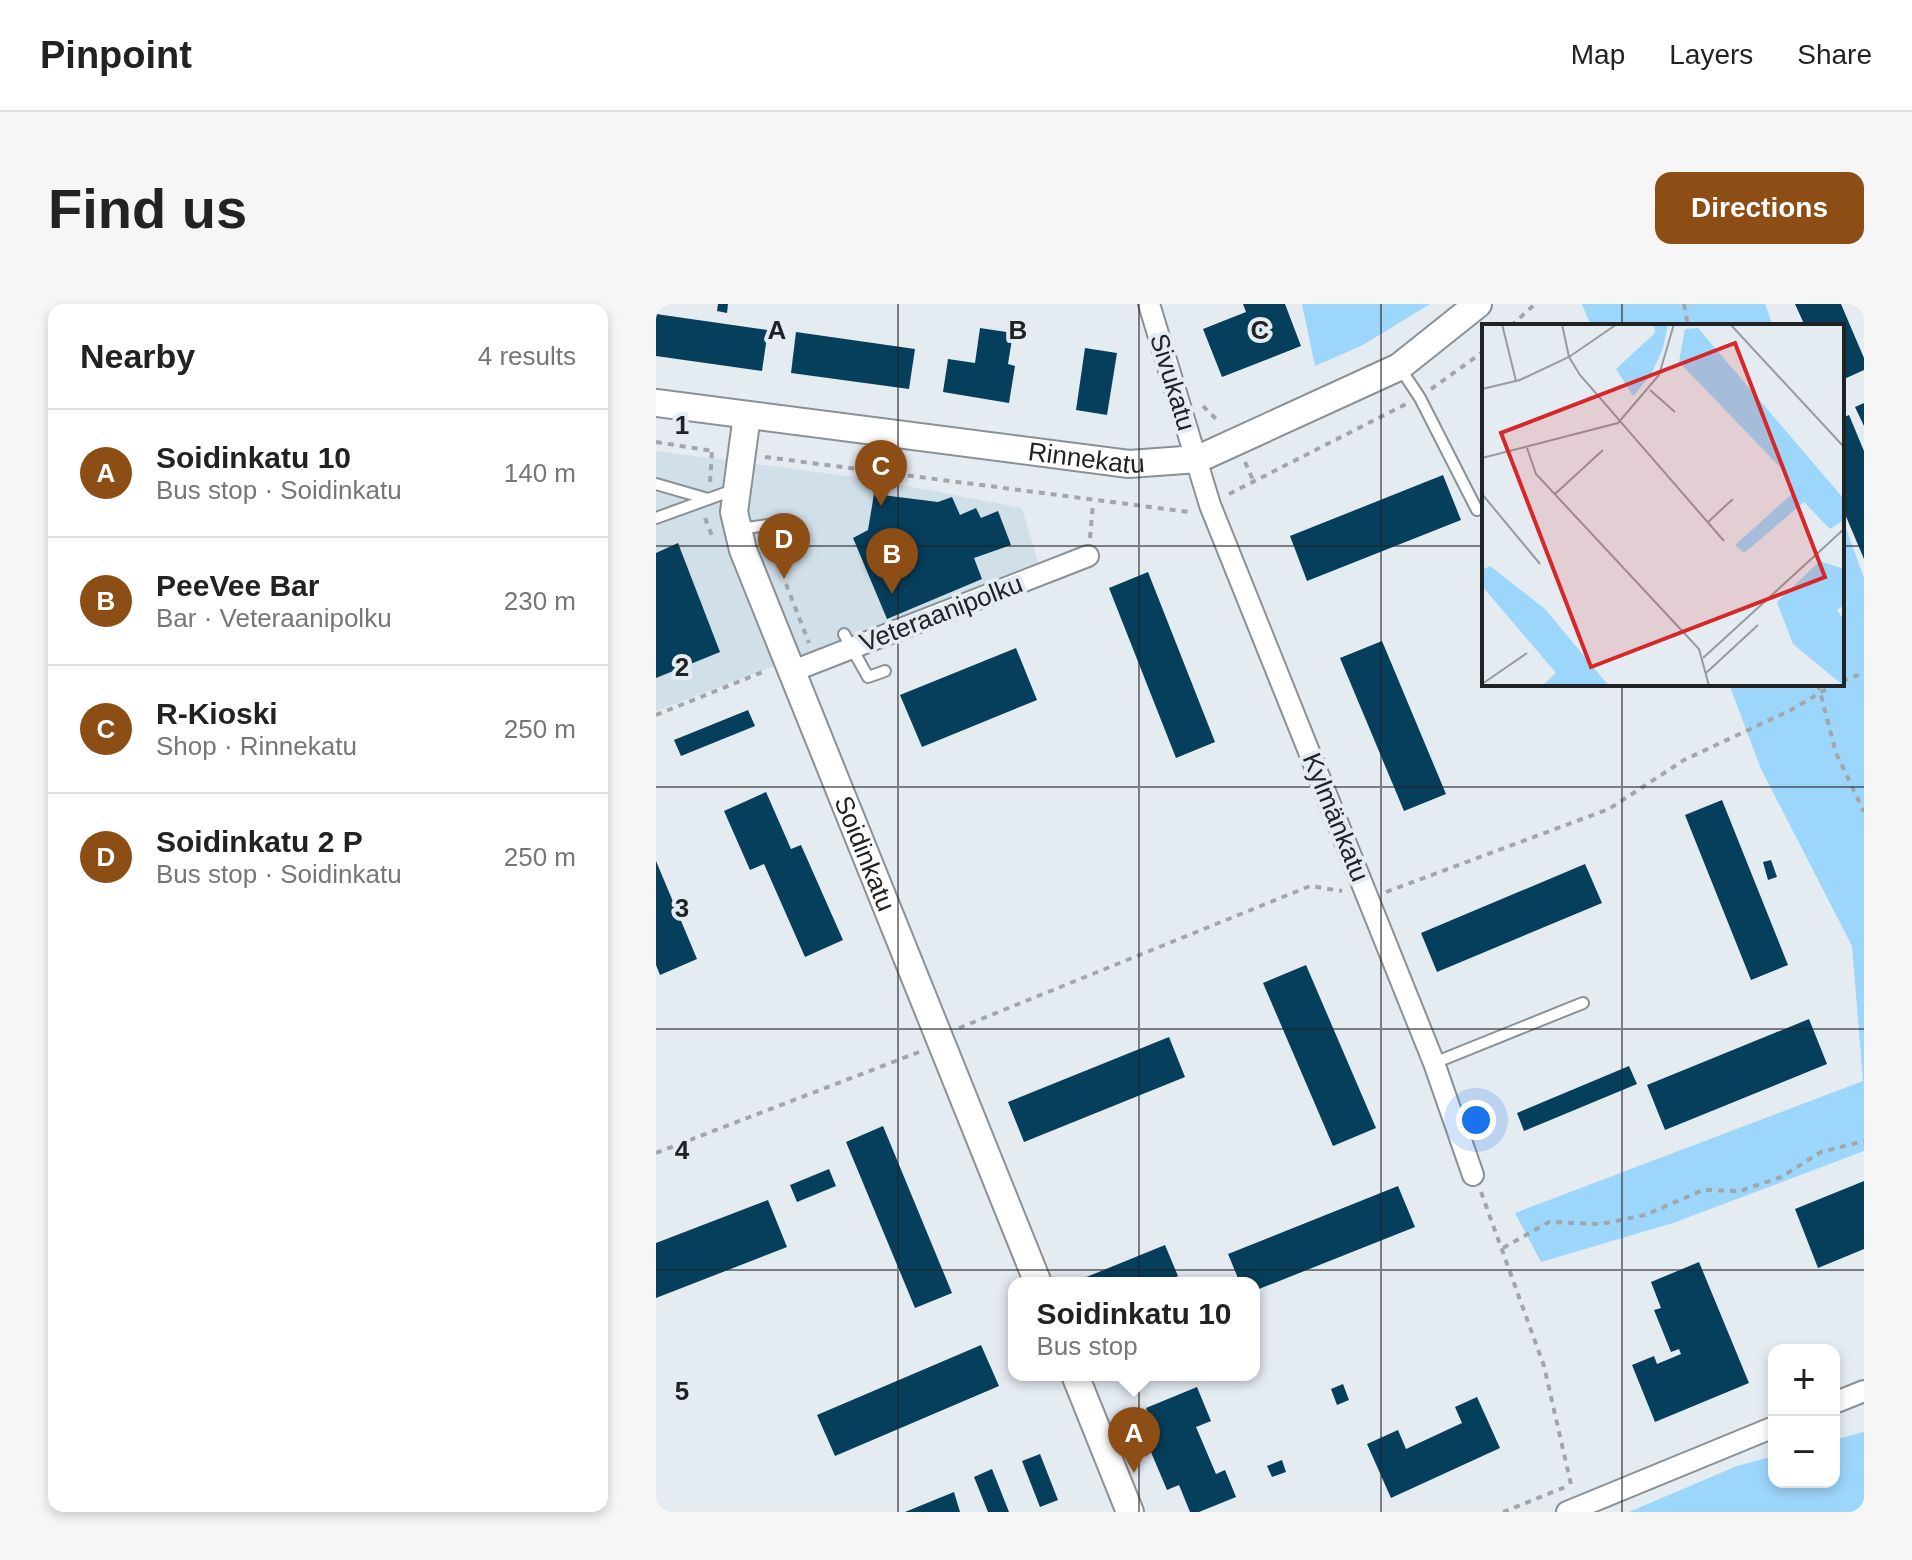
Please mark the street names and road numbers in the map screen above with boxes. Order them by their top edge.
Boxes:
street label: Sivukatu [1144,330,1202,434]
street label: Rinnekatu [1026,436,1146,479]
street label: Veteraanipolku [855,568,1027,658]
street label: Kylmänkatu [1297,748,1375,886]
street label: Soidinkatu [829,791,902,915]

